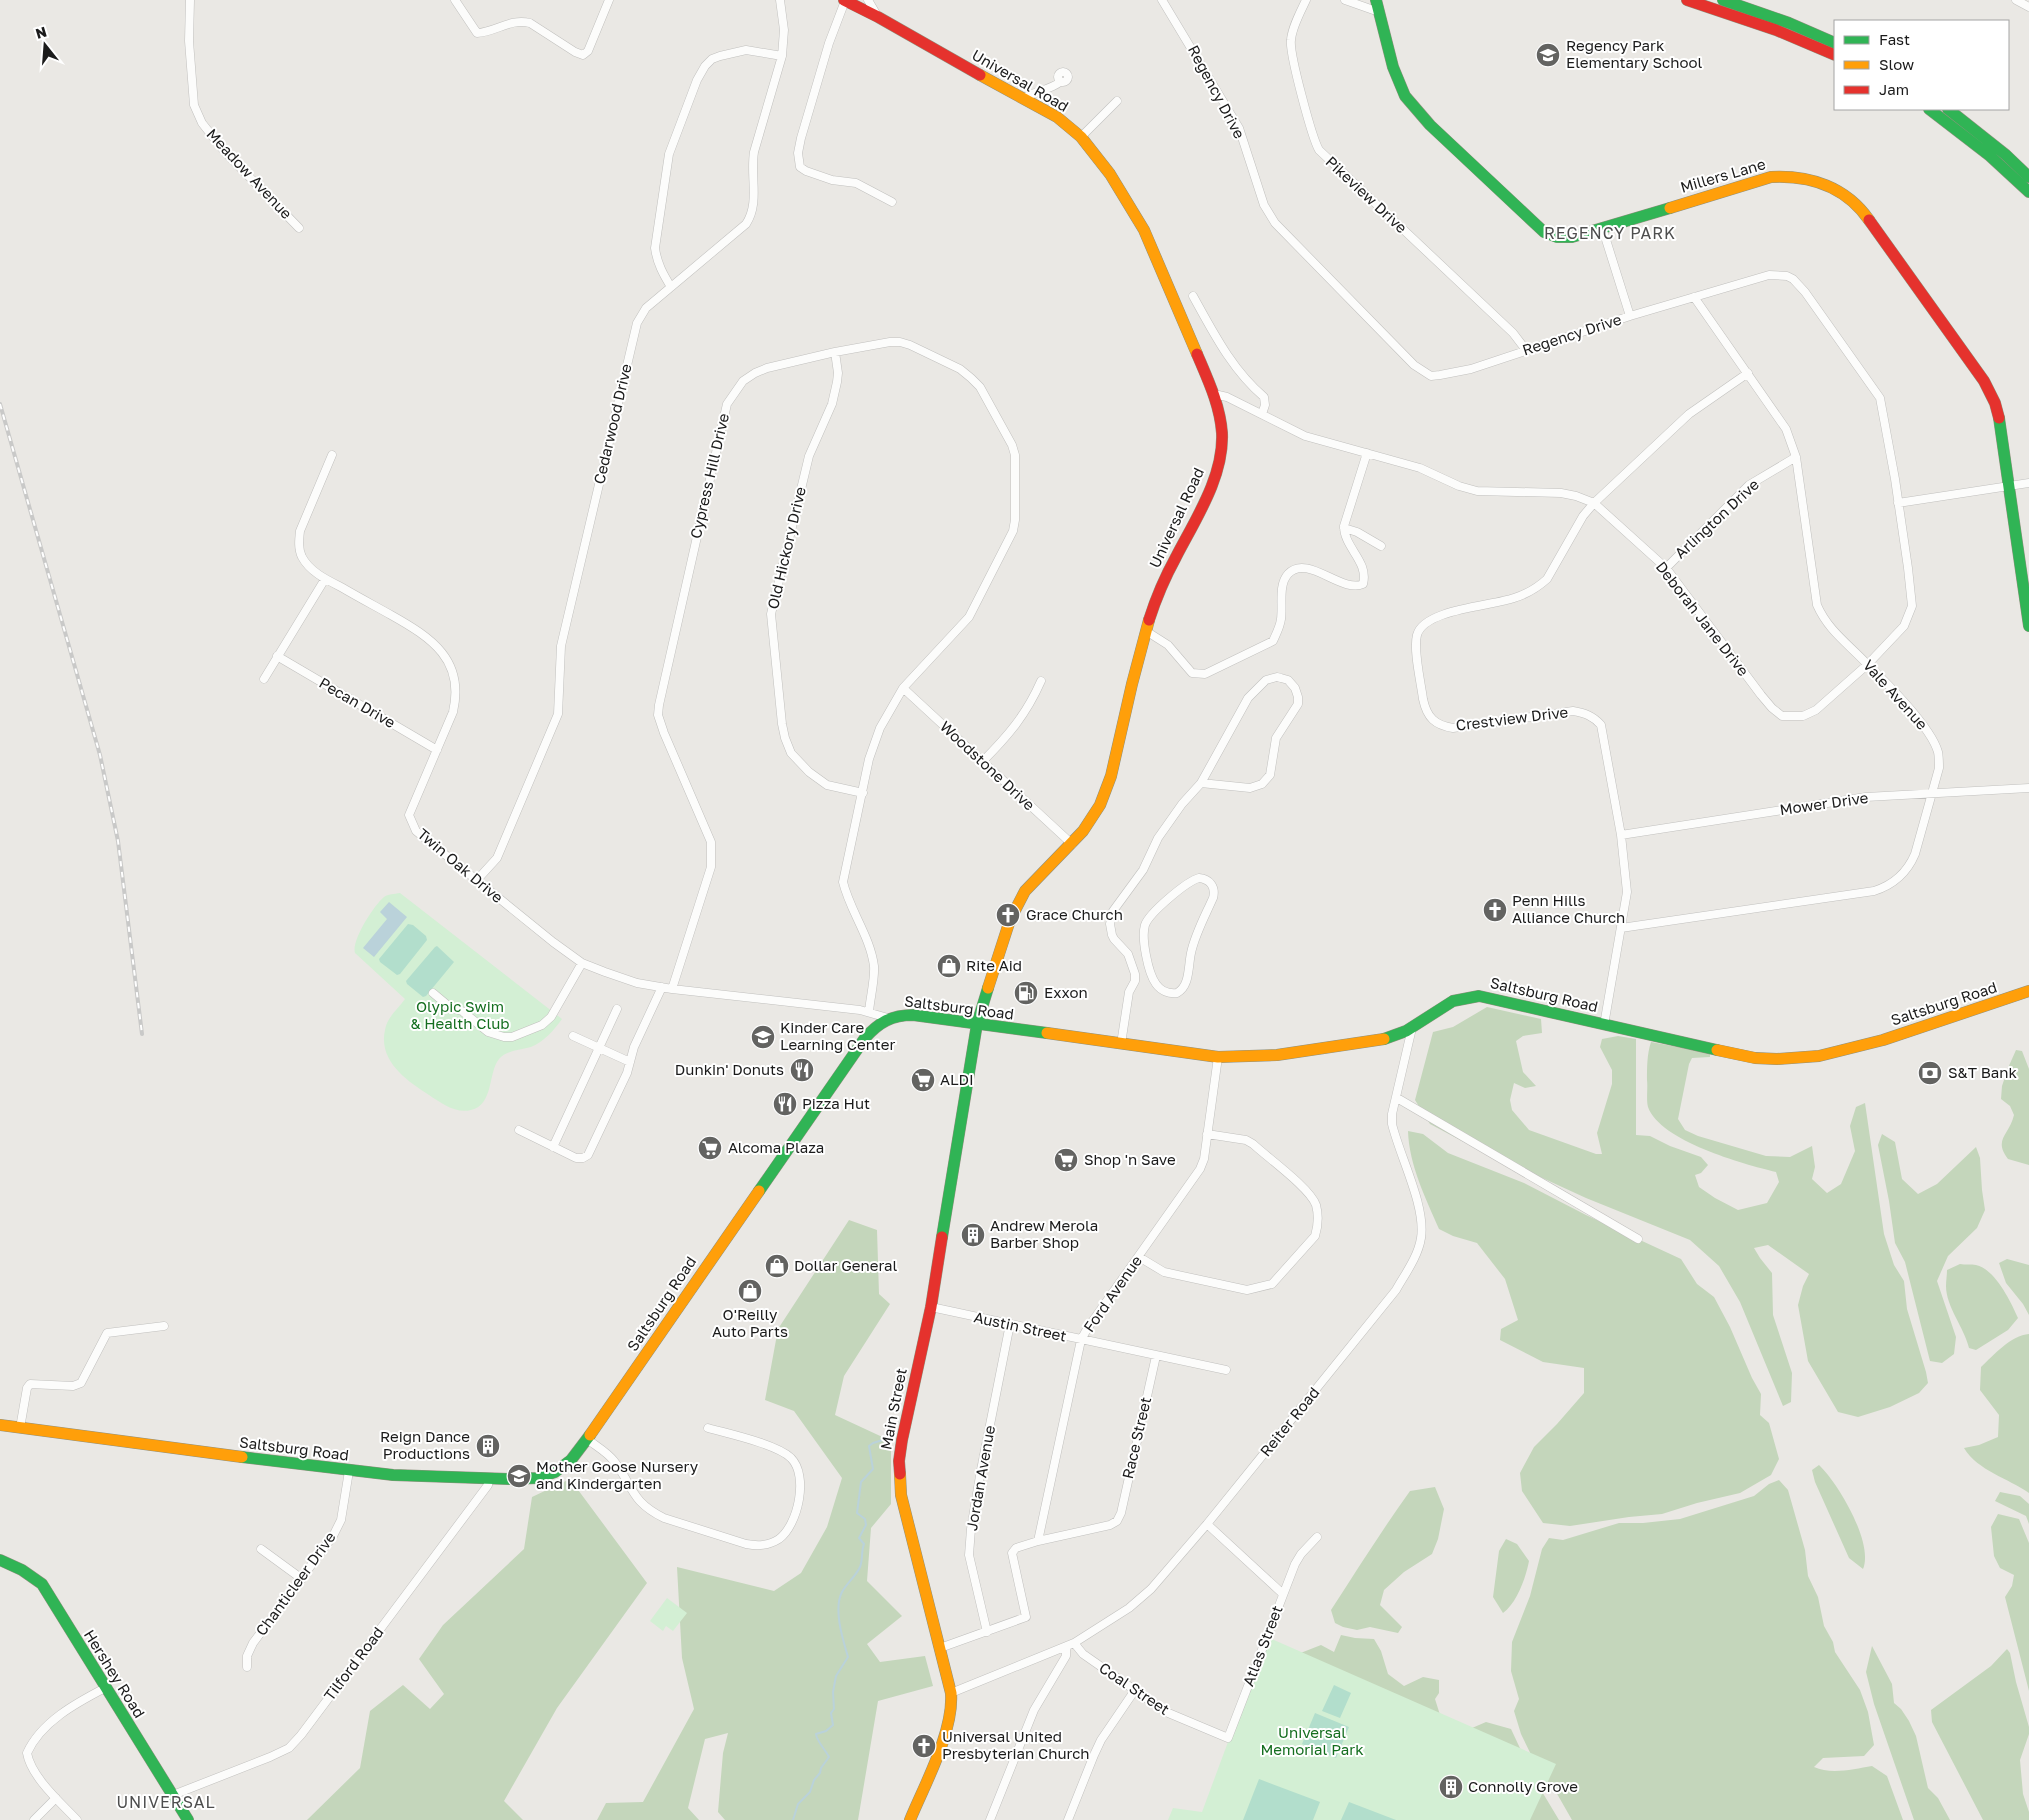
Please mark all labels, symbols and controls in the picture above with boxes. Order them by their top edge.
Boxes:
north arrow [20,20,70,70]
legend [1834,20,2009,110]
text: N [33,22,49,42]
text: Fast [1879,30,1910,48]
place label: Regency Park Elementary School [1566,36,1702,71]
street label: Regency Drive [1185,42,1249,142]
school or university icon: Regency Park Elementary School [1535,42,1561,68]
street label: Universal Road [969,45,1072,115]
text: Slow [1879,55,1914,73]
text: Jam [1879,80,1909,98]
street label: Meadow Avenue [203,124,296,222]
street label: Pikeview Drive [1322,152,1411,237]
street label: Millers Lane [1678,154,1768,196]
district label: REGENCY PARK [1544,223,1676,243]
street label: Regency Drive [1520,309,1624,359]
street label: Cedarwood Drive [589,362,635,486]
street label: Cypress Hill Drive [686,411,732,540]
street label: Universal Road [1145,465,1207,571]
street label: Arlington Drive [1671,475,1762,562]
street label: Old Hickory Drive [763,485,809,611]
street label: Deborah Jane Drive [1653,558,1753,679]
street label: Vale Avenue [1860,656,1932,733]
street label: Pecan Drive [316,673,399,731]
street label: Crestview Drive [1455,702,1569,734]
street label: Woodstone Drive [937,717,1039,814]
street label: Mower Drive [1778,788,1870,818]
street label: Twin Oak Drive [414,824,507,906]
place label: Penn Hills Alliance Church [1512,891,1625,926]
church icon: Penn Hills Alliance Church [1482,897,1508,923]
church icon: Grace Church [995,902,1021,928]
place label: Grace Church [1026,905,1123,923]
shop icon: Rite Aid [936,953,962,979]
place label: Rite Aid [966,956,1022,974]
street label: Saltsburg Road [1488,973,1600,1015]
street label: Saltsburg Road [1888,977,1999,1029]
fuel station icon: Exxon [1013,980,1039,1006]
place label: Exxon [1044,983,1088,1001]
street label: Saltsburg Road [903,991,1015,1023]
park label: Olypic Swim & Health Club [410,997,510,1032]
place label: Kinder Care Learning Center [780,1018,896,1053]
school or university icon: Kinder Care Learning Center [750,1024,776,1050]
restaurant icon: Dunkin' Donuts [789,1057,815,1083]
place label: Dunkin' Donuts [675,1060,784,1078]
bank icon: S&T Bank [1917,1060,1943,1086]
place label: S&T Bank [1948,1063,2017,1081]
supermarket icon: ALDI [910,1067,936,1093]
place label: ALDI [940,1070,974,1088]
restaurant icon: Pizza Hut [772,1091,798,1117]
place label: Pizza Hut [802,1094,870,1112]
supermarket icon: Alcoma Plaza [697,1135,723,1161]
place label: Alcoma Plaza [728,1138,824,1156]
supermarket icon: Shop 'n Save [1053,1147,1079,1173]
place label: Shop 'n Save [1084,1150,1176,1168]
place label: Andrew Merola Barber Shop [990,1216,1098,1251]
building icon: Andrew Merola Barber Shop [960,1222,986,1248]
street label: Ford Avenue [1079,1251,1145,1335]
street label: Saltsburg Road [623,1253,699,1354]
shop icon: Dollar General [764,1253,790,1279]
place label: Dollar General [794,1256,898,1274]
shop icon: O'Reilly Auto Parts [737,1278,763,1304]
place label: O'Reilly Auto Parts [712,1305,788,1340]
street label: Austin Street [972,1307,1068,1345]
street label: Main Street [876,1366,910,1451]
street label: Reiter Road [1256,1383,1323,1460]
street label: Race Street [1118,1395,1154,1481]
street label: Jordan Avenue [962,1423,998,1532]
place label: Reign Dance Productions [380,1427,470,1462]
street label: Saltsburg Road [238,1432,350,1464]
building icon: Reign Dance Productions [475,1433,501,1459]
place label: Mother Goose Nursery and Kindergarten [536,1457,699,1492]
school or university icon: Mother Goose Nursery and Kindergarten [506,1463,532,1489]
street label: Chanticleer Drive [251,1528,339,1639]
street label: Atlas Street [1238,1603,1286,1688]
street label: Tilford Road [320,1623,387,1704]
street label: Hershey Road [81,1626,149,1721]
street label: Coal Street [1096,1658,1173,1718]
park label: Universal Memorial Park [1260,1723,1364,1758]
place label: Universal United Presbyterian Church [942,1727,1090,1762]
church icon: Universal United Presbyterian Church [911,1733,937,1759]
building icon: Connolly Grove [1438,1774,1464,1800]
place label: Connolly Grove [1468,1777,1578,1795]
district label: UNIVERSAL [116,1792,216,1812]

